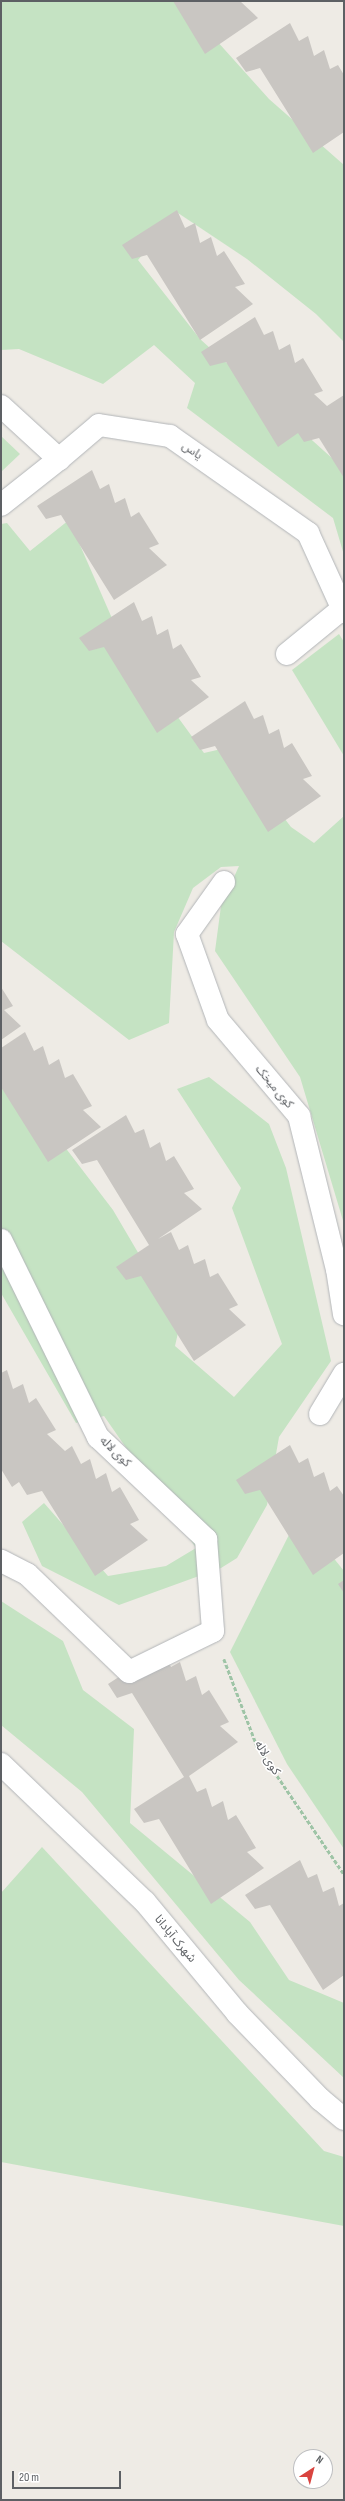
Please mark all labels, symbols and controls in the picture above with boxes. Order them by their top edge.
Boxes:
street label: یاس [179,439,205,463]
street label: کوی میخک [252,1063,296,1111]
street label: کوی لاله [96,1434,134,1470]
street label: کوی لاله [251,1738,283,1778]
street label: شهرک آپادانا [151,1912,199,1966]
north arrow [293,2449,333,2489]
text: N [314,2453,326,2467]
scale bar [14,2463,123,2489]
text: 20 m [19,2470,39,2485]

